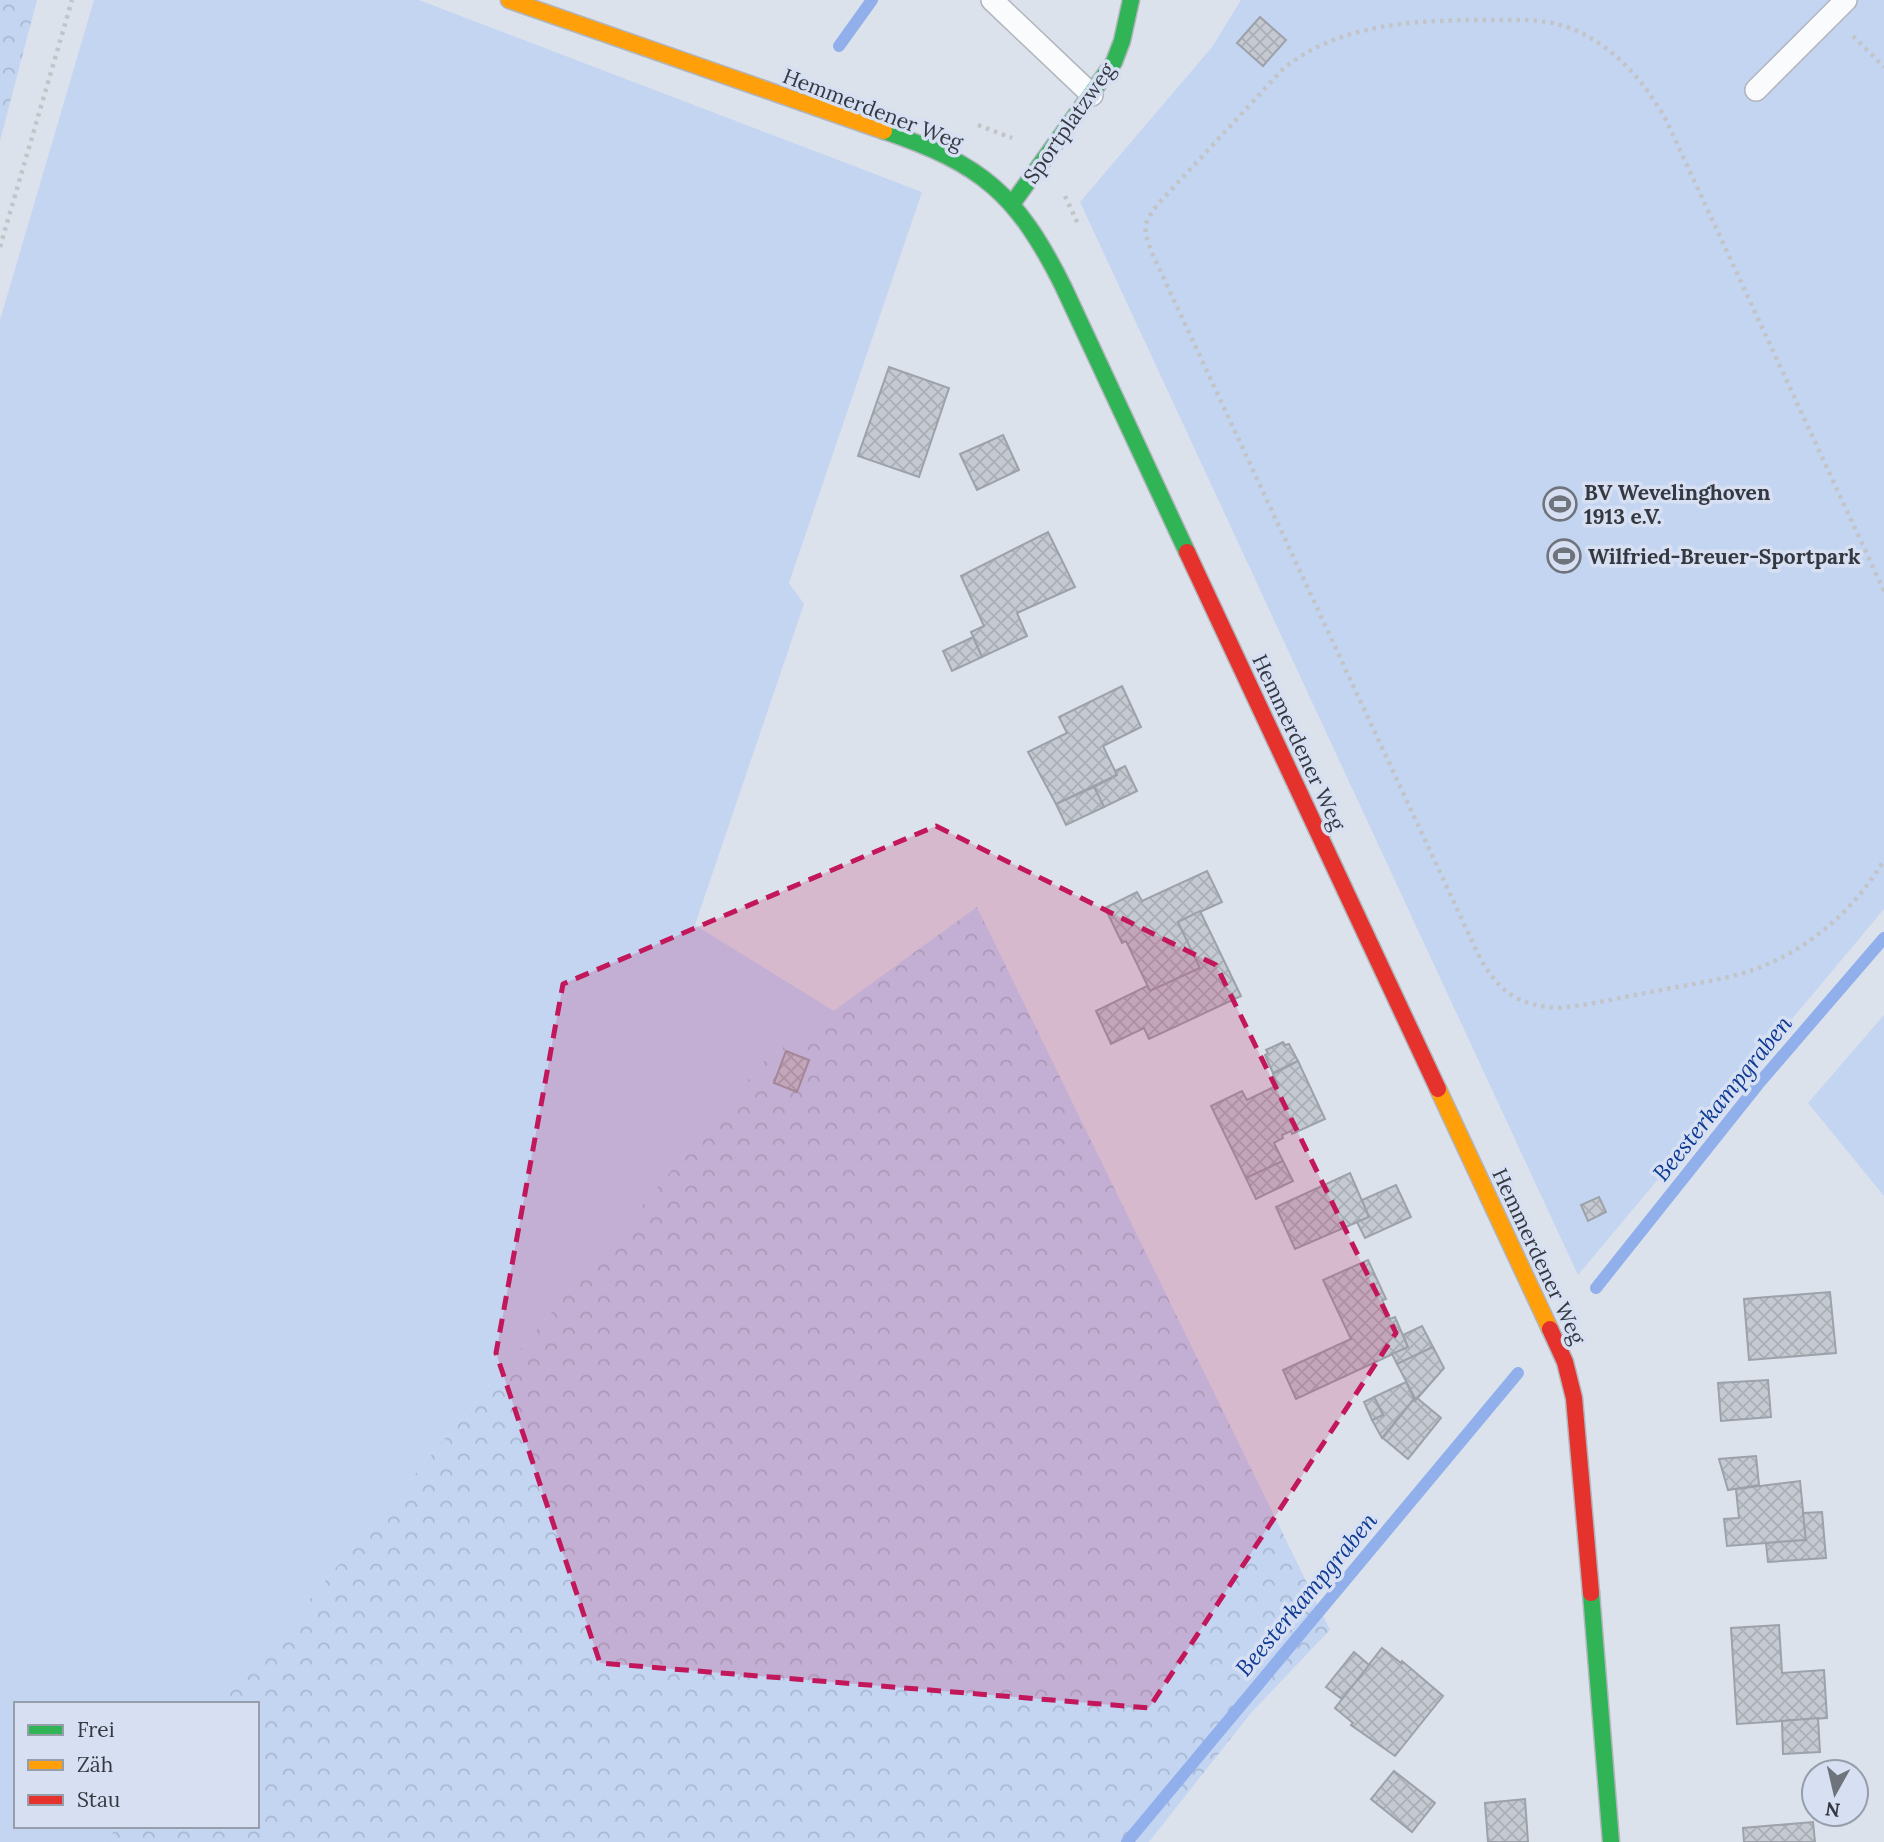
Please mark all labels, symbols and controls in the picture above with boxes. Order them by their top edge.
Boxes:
street label: Sportplatzweg [1017,57,1121,189]
street label: Hemmerdener Weg [779,62,967,156]
place label: BV Wevelinghoven 1913 e.V. [1584,479,1770,530]
sports icon: BV Wevelinghoven 1913 e.V. [1541,485,1579,523]
sports icon: Wilfried-Breuer-Sportpark [1545,537,1583,575]
place label: Wilfried-Breuer-Sportpark [1588,543,1861,570]
street label: Hemmerdener Weg [1246,650,1352,835]
water label: Beesterkampgraben [1646,1009,1798,1187]
street label: Hemmerdener Weg [1486,1164,1592,1349]
water label: Beesterkampgraben [1229,1506,1383,1682]
legend [14,1702,259,1828]
text: Frei [77,1716,115,1743]
text: Zäh [77,1751,113,1778]
north arrow [1800,1758,1870,1828]
text: Stau [77,1786,120,1813]
text: N [1823,1797,1842,1823]

